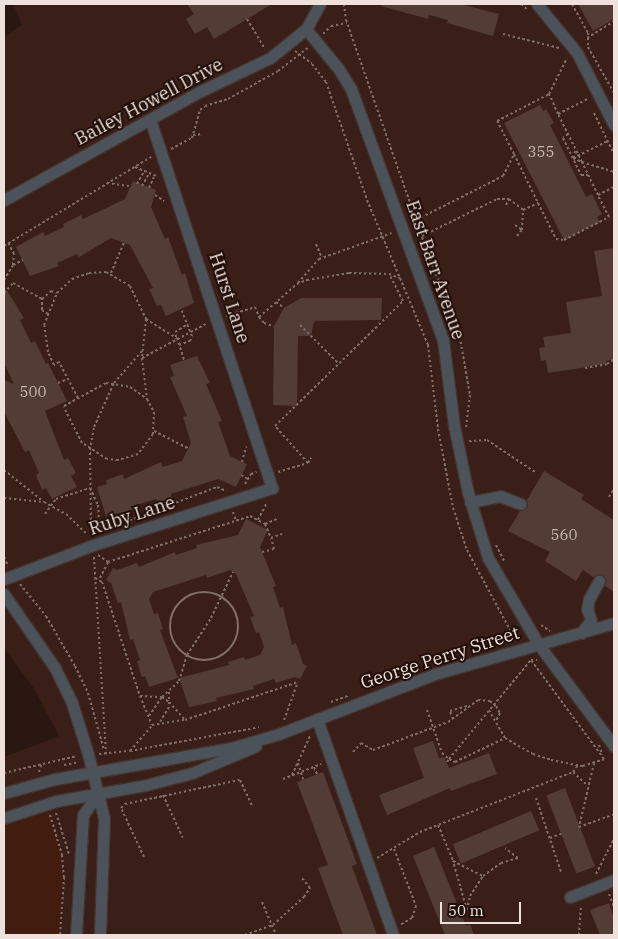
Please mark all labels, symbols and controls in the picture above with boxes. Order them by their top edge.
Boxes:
street label: Bailey Howell Drive [71,54,227,150]
house number: 355 [528,143,554,161]
street label: East Barr Avenue [401,198,469,342]
street label: Hurst Lane [204,250,254,346]
house number: 500 [20,383,46,401]
street label: Ruby Lane [86,492,178,540]
house number: 560 [551,526,577,544]
street label: George Perry Street [358,622,522,694]
scale bar [443,892,524,924]
text: 50 m [448,901,484,920]

